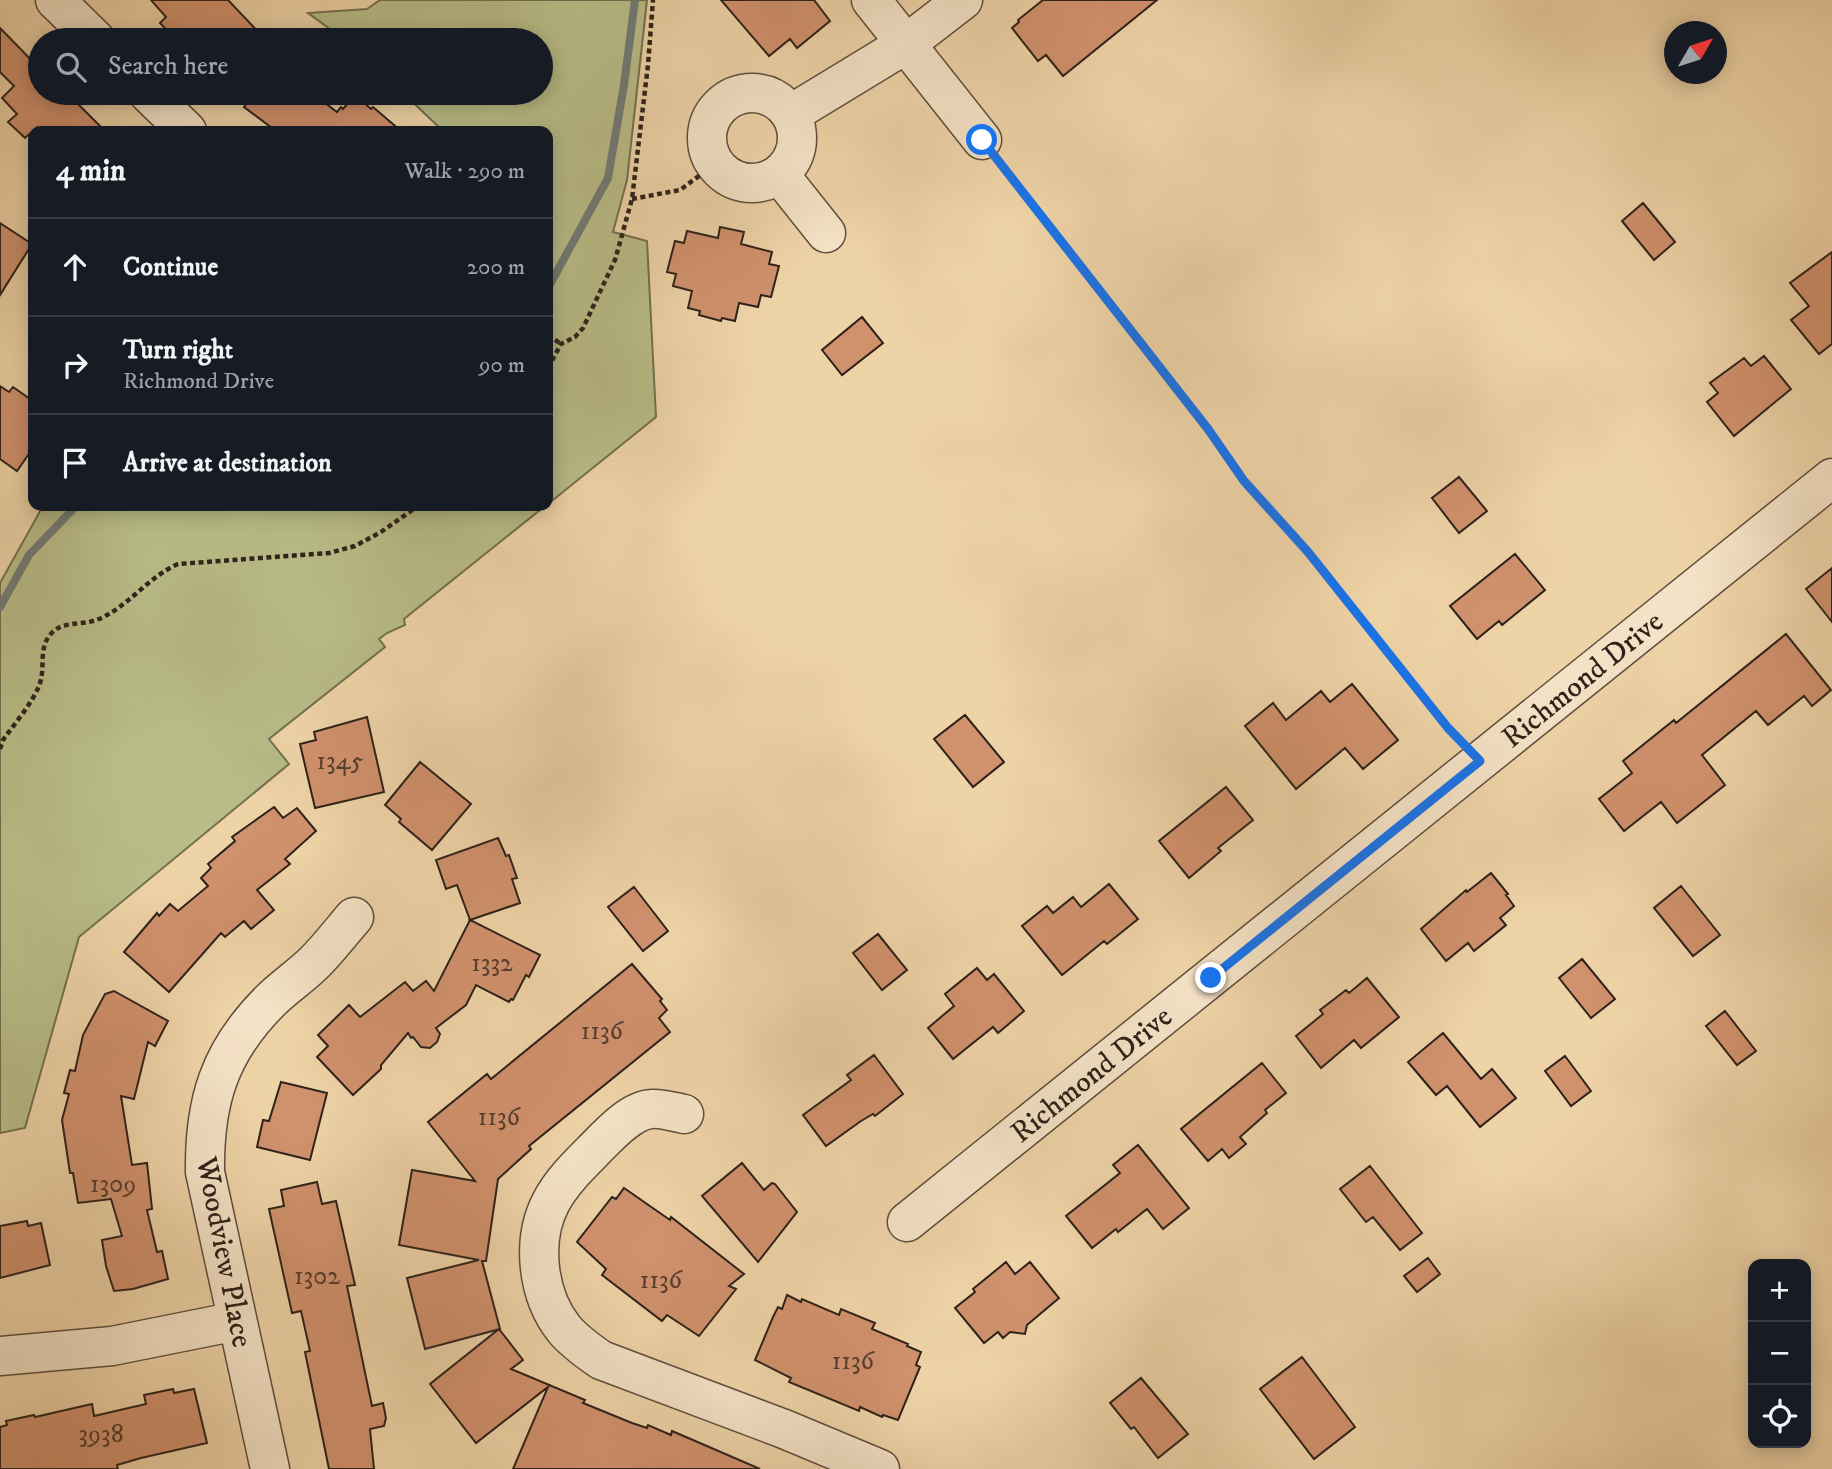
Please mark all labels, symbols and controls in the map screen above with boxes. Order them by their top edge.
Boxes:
north arrow [1664,21,1727,84]
search box [28,28,553,105]
icon: search [52,48,90,86]
text: Search here [108,50,228,83]
route start [966,124,997,155]
text: 4 min [56,153,126,190]
text: Walk · 290 m [404,157,525,186]
icon: ahead [56,248,94,286]
text: Continue [123,251,218,284]
text: 200 m [467,253,525,282]
text: Turn right [123,334,233,367]
icon: right [56,346,94,384]
text: 90 m [479,351,525,380]
text: Richmond Drive [123,367,274,396]
icon: arrive [56,444,94,482]
text: Arrive at destination [123,447,332,480]
street label: Richmond Drive [1495,604,1671,757]
house number: 1345 [317,745,364,778]
house number: 1332 [471,947,513,980]
route end [1195,962,1226,993]
street label: Richmond Drive [1004,999,1180,1152]
house number: 1136 [581,1015,625,1048]
house number: 1136 [478,1101,522,1134]
street label: Woodview Place [187,1153,260,1351]
house number: 1309 [90,1168,136,1201]
map controls [1748,1259,1811,1448]
button: + [1748,1259,1811,1322]
house number: 1302 [294,1260,340,1293]
house number: 1136 [640,1264,684,1297]
button: − [1748,1322,1811,1385]
house number: 1136 [832,1345,876,1378]
button: locate [1748,1385,1811,1448]
house number: 3938 [78,1418,124,1451]

